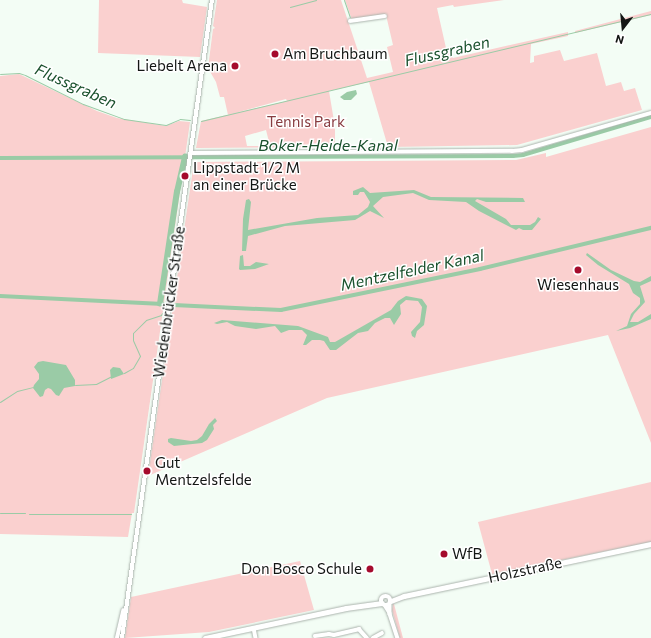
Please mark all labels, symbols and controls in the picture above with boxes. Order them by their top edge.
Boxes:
north arrow [603,8,643,48]
water label: Flussgraben [402,32,492,70]
text: N [614,33,625,47]
place label: Am Bruchbaum [283,45,388,63]
marker: Am Bruchbaum [270,49,280,59]
place label: Liebelt Arena [137,57,227,75]
water label: Flussgraben [32,60,120,112]
marker: Liebelt Arena [230,61,240,71]
park label: Tennis Park [267,113,345,131]
water label: Boker-Heide-Kanal [258,135,398,155]
place label: Lippstadt 1/2 M an einer Brücke [193,158,300,193]
marker: Lippstadt 1/2 M an einer Brücke [180,171,190,181]
street label: Wiedenbrücker Straße [149,225,189,379]
water label: Mentzelfelder Kanal [339,245,485,295]
marker: Wiesenhaus [573,265,583,275]
place label: Wiesenhaus [537,276,619,294]
place label: Gut Mentzelsfelde [155,453,252,488]
marker: Gut Mentzelsfelde [142,466,152,476]
place label: WfB [452,545,482,563]
marker: WfB [439,549,449,559]
street label: Holzstraße [486,553,564,587]
place label: Don Bosco Schule [241,560,362,578]
marker: Don Bosco Schule [365,564,375,574]

